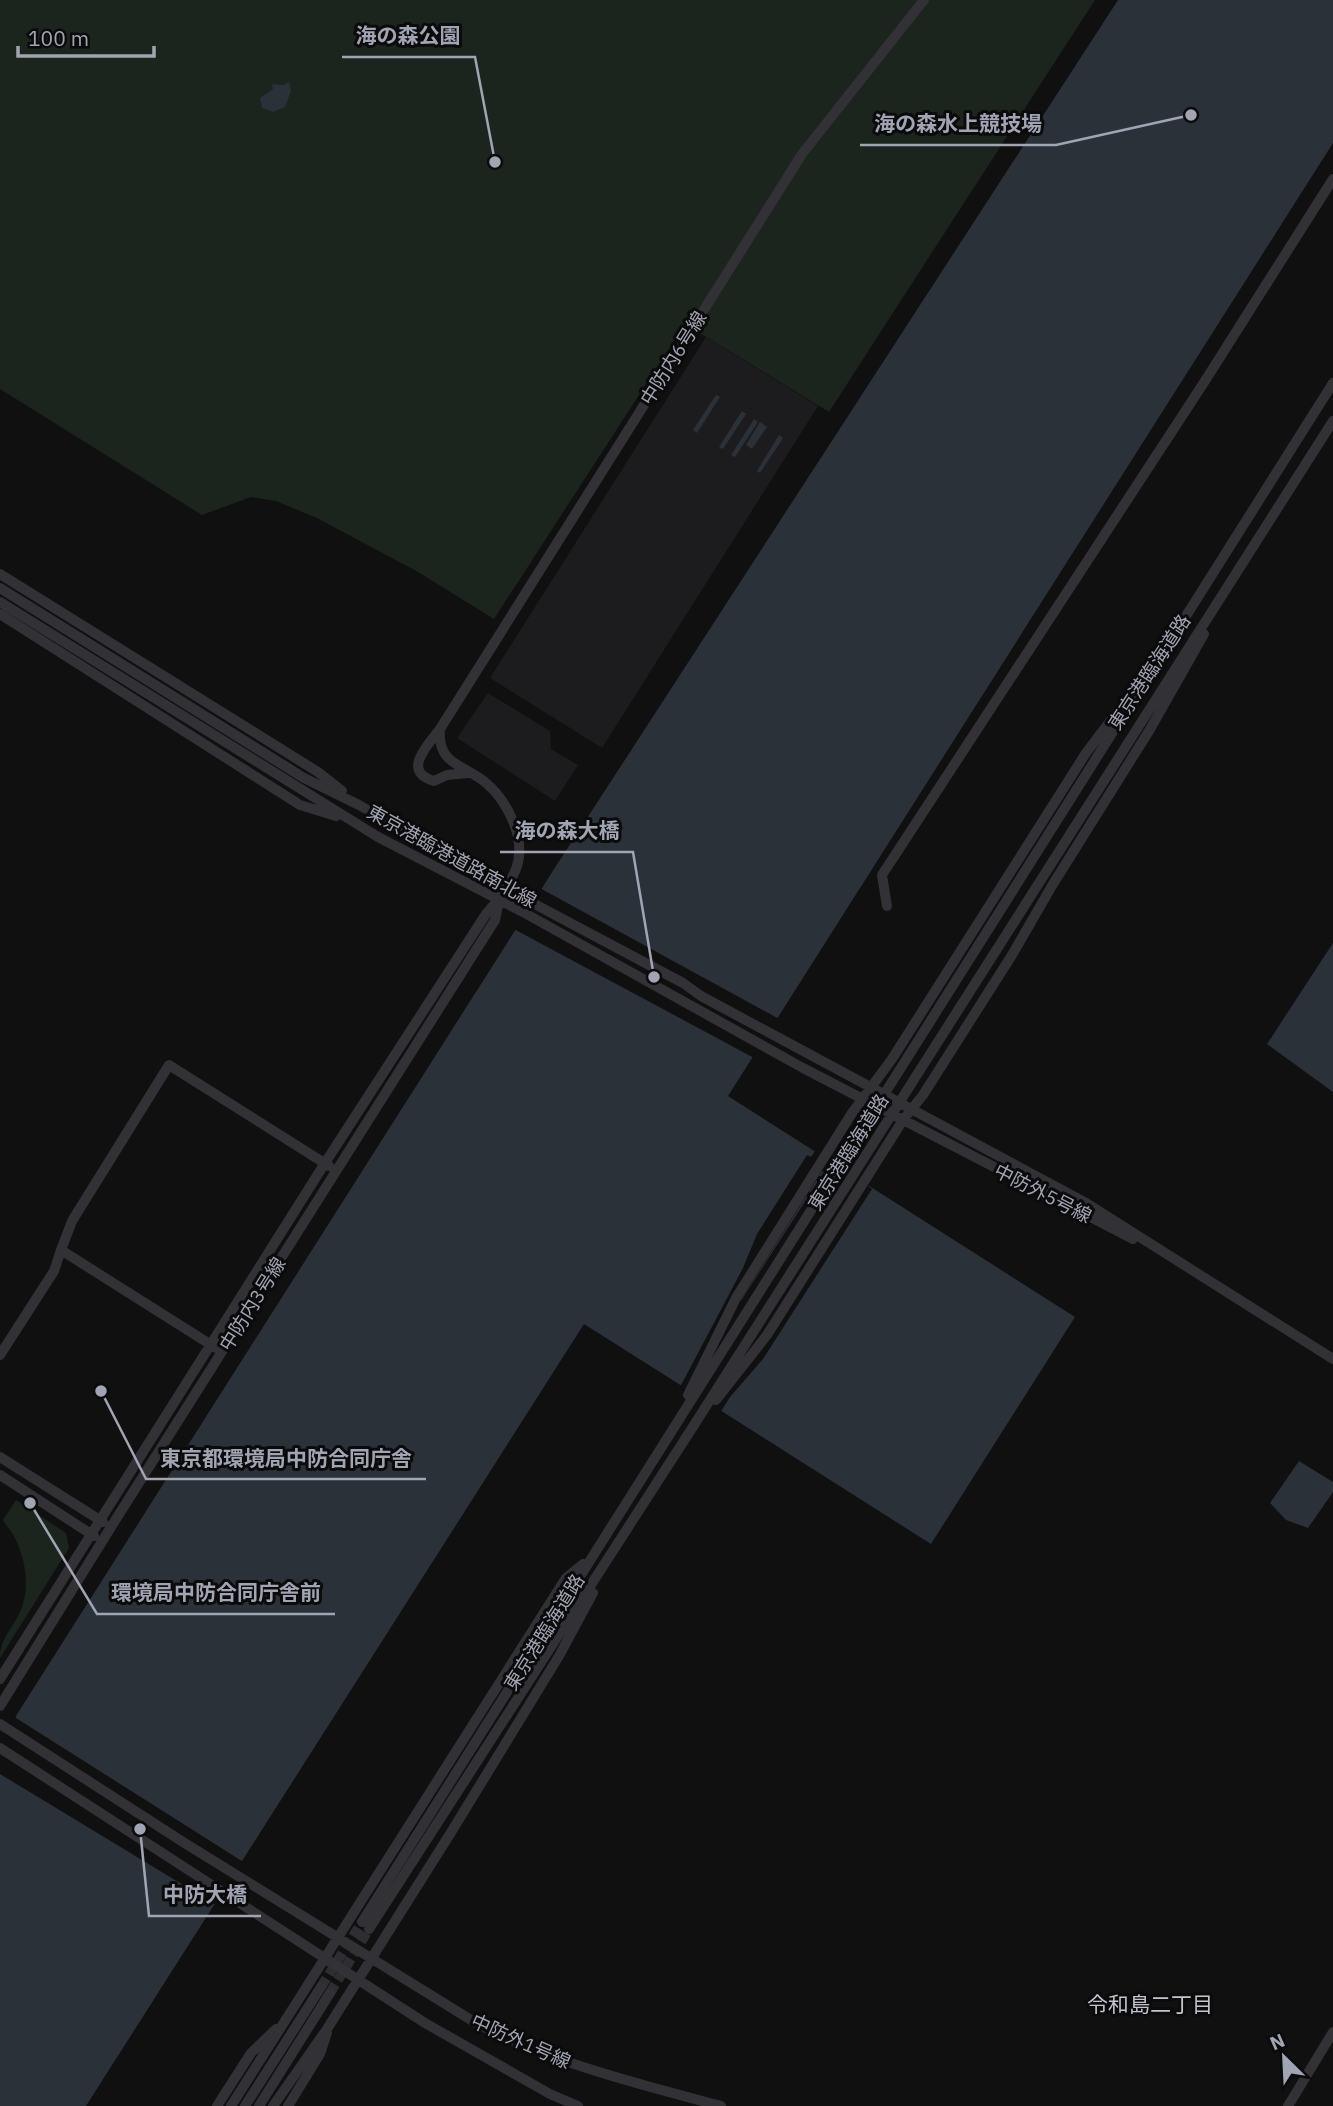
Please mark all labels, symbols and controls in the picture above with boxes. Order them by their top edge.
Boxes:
scale bar [18,14,154,58]
callout: 海の森公園 [342,15,475,57]
text: 海の森公園 [356,21,461,49]
text: 100 m [28,24,89,52]
callout: 海の森水上競技場 [860,103,1056,145]
text: 海の森水上競技場 [874,109,1042,137]
street label: 中防内6号線 [635,307,711,409]
street label: 東京港臨海道路 [1103,610,1195,734]
street label: 東京港臨港道路南北線 [363,799,541,913]
callout: 海の森大橋 [500,810,633,852]
text: 海の森大橋 [515,816,620,844]
street label: 東京港臨海道路 [803,1089,893,1215]
street label: 中防外5号線 [990,1158,1096,1228]
street label: 中防内3号線 [214,1253,290,1355]
callout: 東京都環境局中防合同庁舎 [146,1437,426,1479]
text: 東京都環境局中防合同庁舎 [160,1444,412,1472]
street label: 東京港臨海道路 [499,1569,589,1695]
callout: 環境局中防合同庁舎前 [97,1572,335,1614]
text: 環境局中防合同庁舎前 [111,1578,321,1606]
callout: 中防大橋 [149,1874,261,1916]
text: 中防大橋 [163,1880,247,1908]
district label: 令和島二丁目 [1087,1990,1213,2018]
street label: 中防外1号線 [468,2008,574,2074]
north arrow [1249,2022,1319,2092]
text: N [1266,2028,1288,2055]

